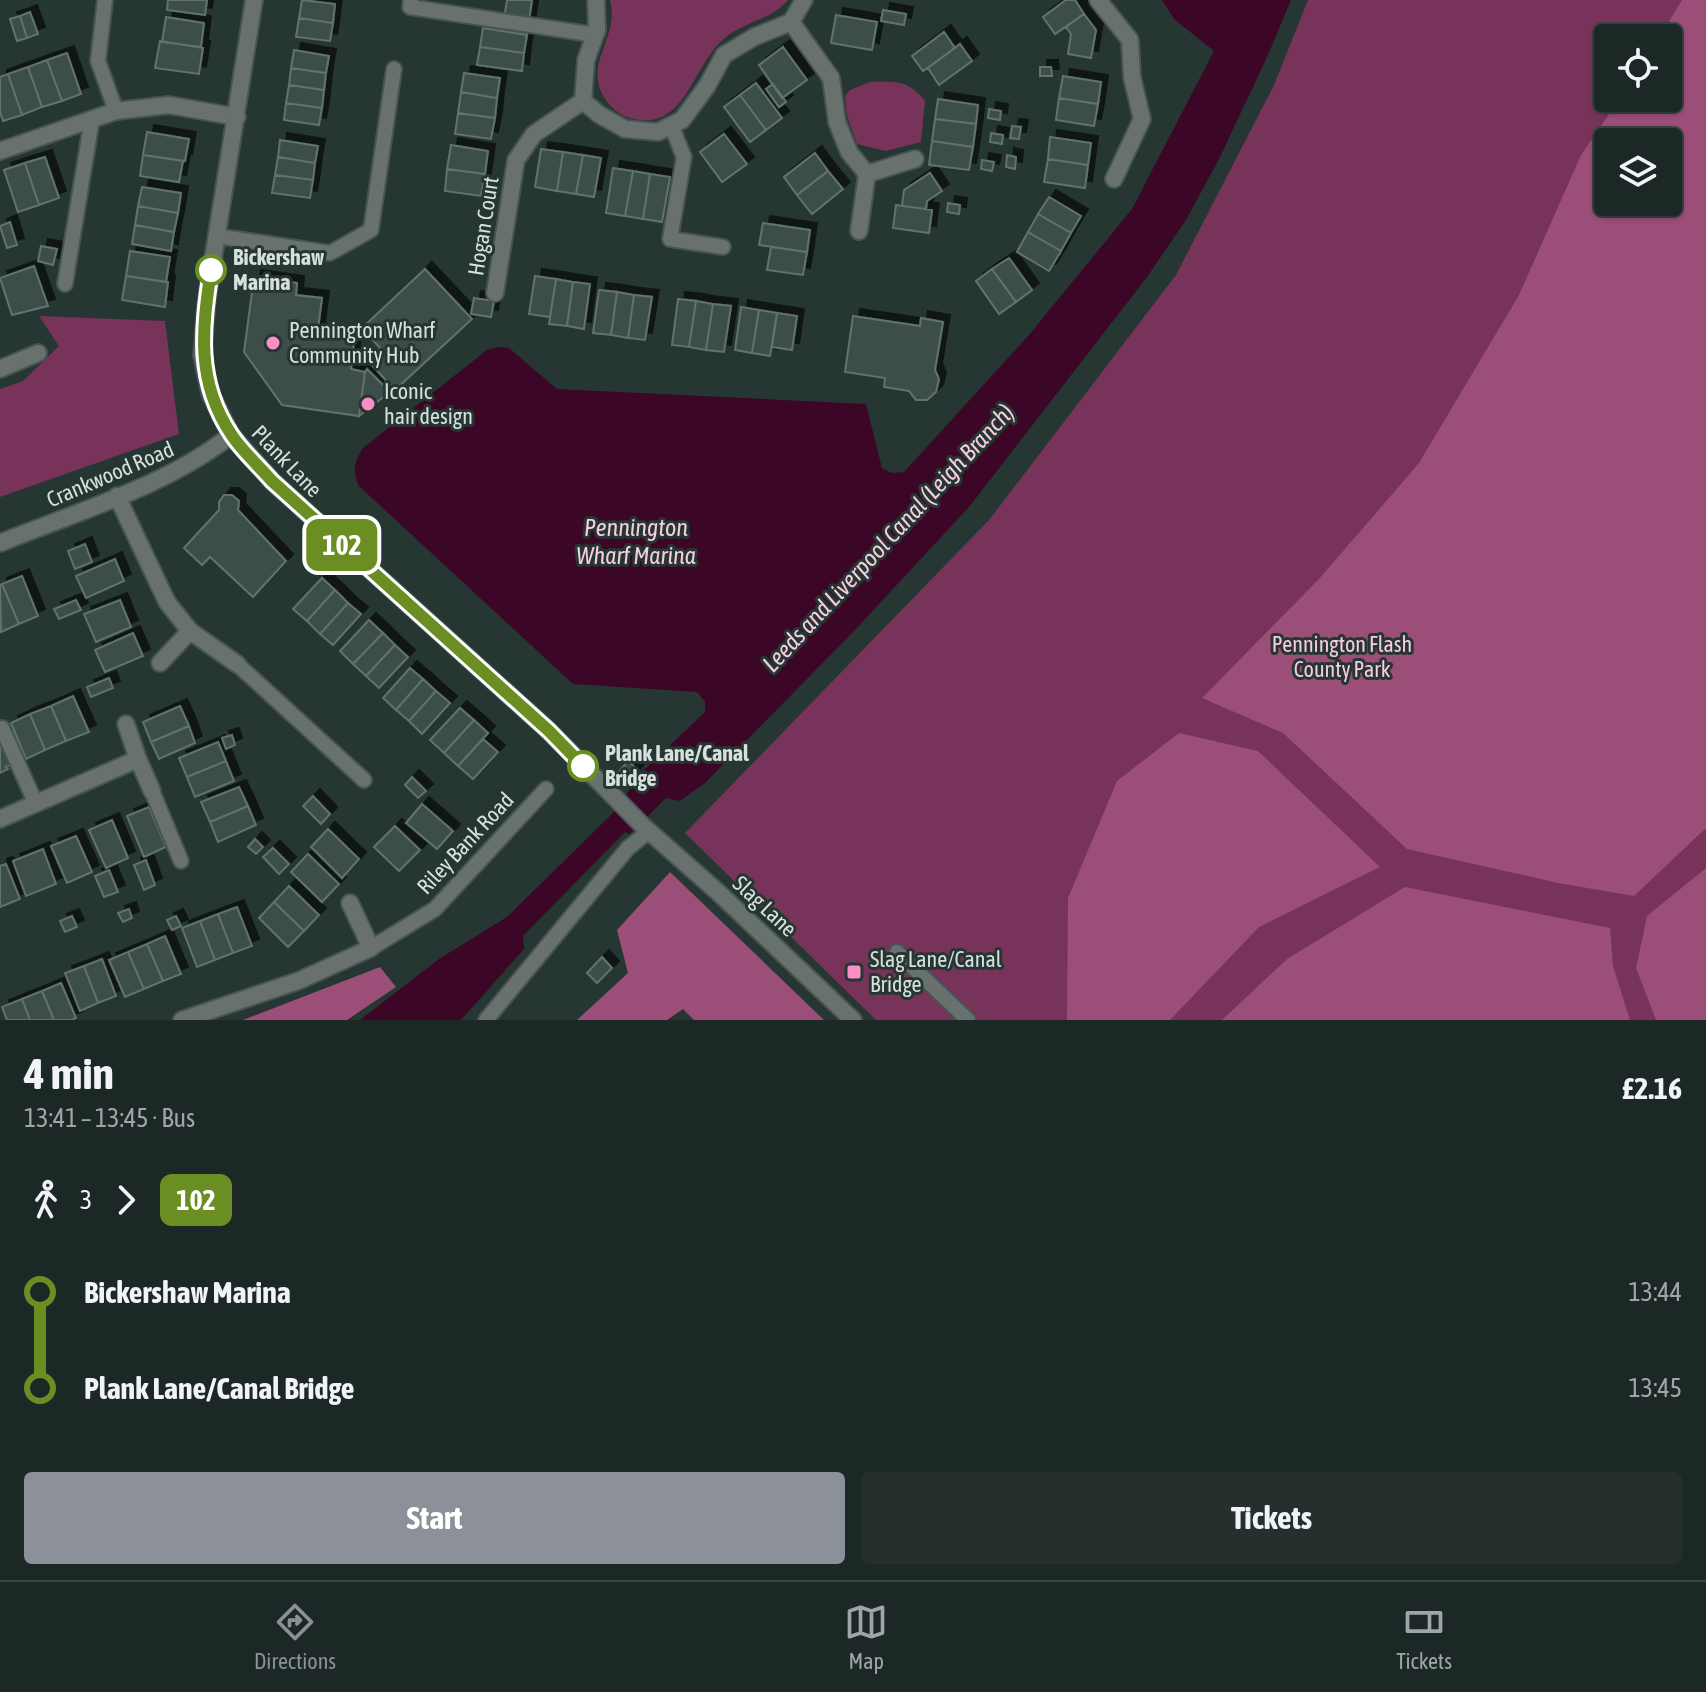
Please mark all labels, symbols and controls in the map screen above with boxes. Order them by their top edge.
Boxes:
map controls [1594,24,1682,216]
button: locate [1594,24,1682,112]
button: layers [1594,128,1682,216]
street label: Hogan Court [462,175,504,277]
place label: Bickershaw Marina [233,244,324,295]
marker: Bickershaw Marina [196,255,226,285]
place label: Pennington Wharf Community Hub [289,317,435,368]
marker: Pennington Wharf Community Hub [264,334,282,352]
place label: Iconic hair design [384,378,473,429]
marker: Iconic hair design [359,395,377,413]
water label: Leeds and Liverpool Canal (Leigh Branch) [757,399,1019,677]
street label: Plank Lane [247,420,327,502]
street label: Crankwood Road [43,436,177,512]
water label: Pennington Wharf Marina [576,514,696,569]
line badge: 102 [296,519,388,571]
text: 102 [322,529,362,561]
park label: Pennington Flash County Park [1272,631,1412,682]
place label: Plank Lane/Canal Bridge [605,740,750,791]
marker: Plank Lane/Canal Bridge [568,751,598,781]
street label: Riley Bank Road [411,787,519,899]
street label: Slag Lane [728,870,802,942]
place label: Slag Lane/Canal Bridge [870,946,1002,997]
marker: Slag Lane/Canal Bridge [845,963,863,981]
text: 4 min [24,1048,114,1098]
text: £2.16 [1622,1071,1682,1105]
text: 13:41 – 13:45 · Bus [24,1103,195,1133]
icon: walk [24,1178,68,1222]
icon: forward [104,1178,148,1222]
text: 102 [176,1184,216,1216]
text: 3 [80,1185,92,1215]
text: Bickershaw Marina [84,1275,291,1309]
text: 13:44 [1628,1277,1682,1307]
text: Plank Lane/Canal Bridge [84,1371,354,1405]
text: 13:45 [1628,1373,1682,1403]
button: Start [24,1472,845,1564]
button: Tickets [861,1472,1682,1564]
tab: Directions [254,1600,336,1674]
tab: Map [844,1600,888,1674]
tab: Tickets [1396,1600,1452,1674]

